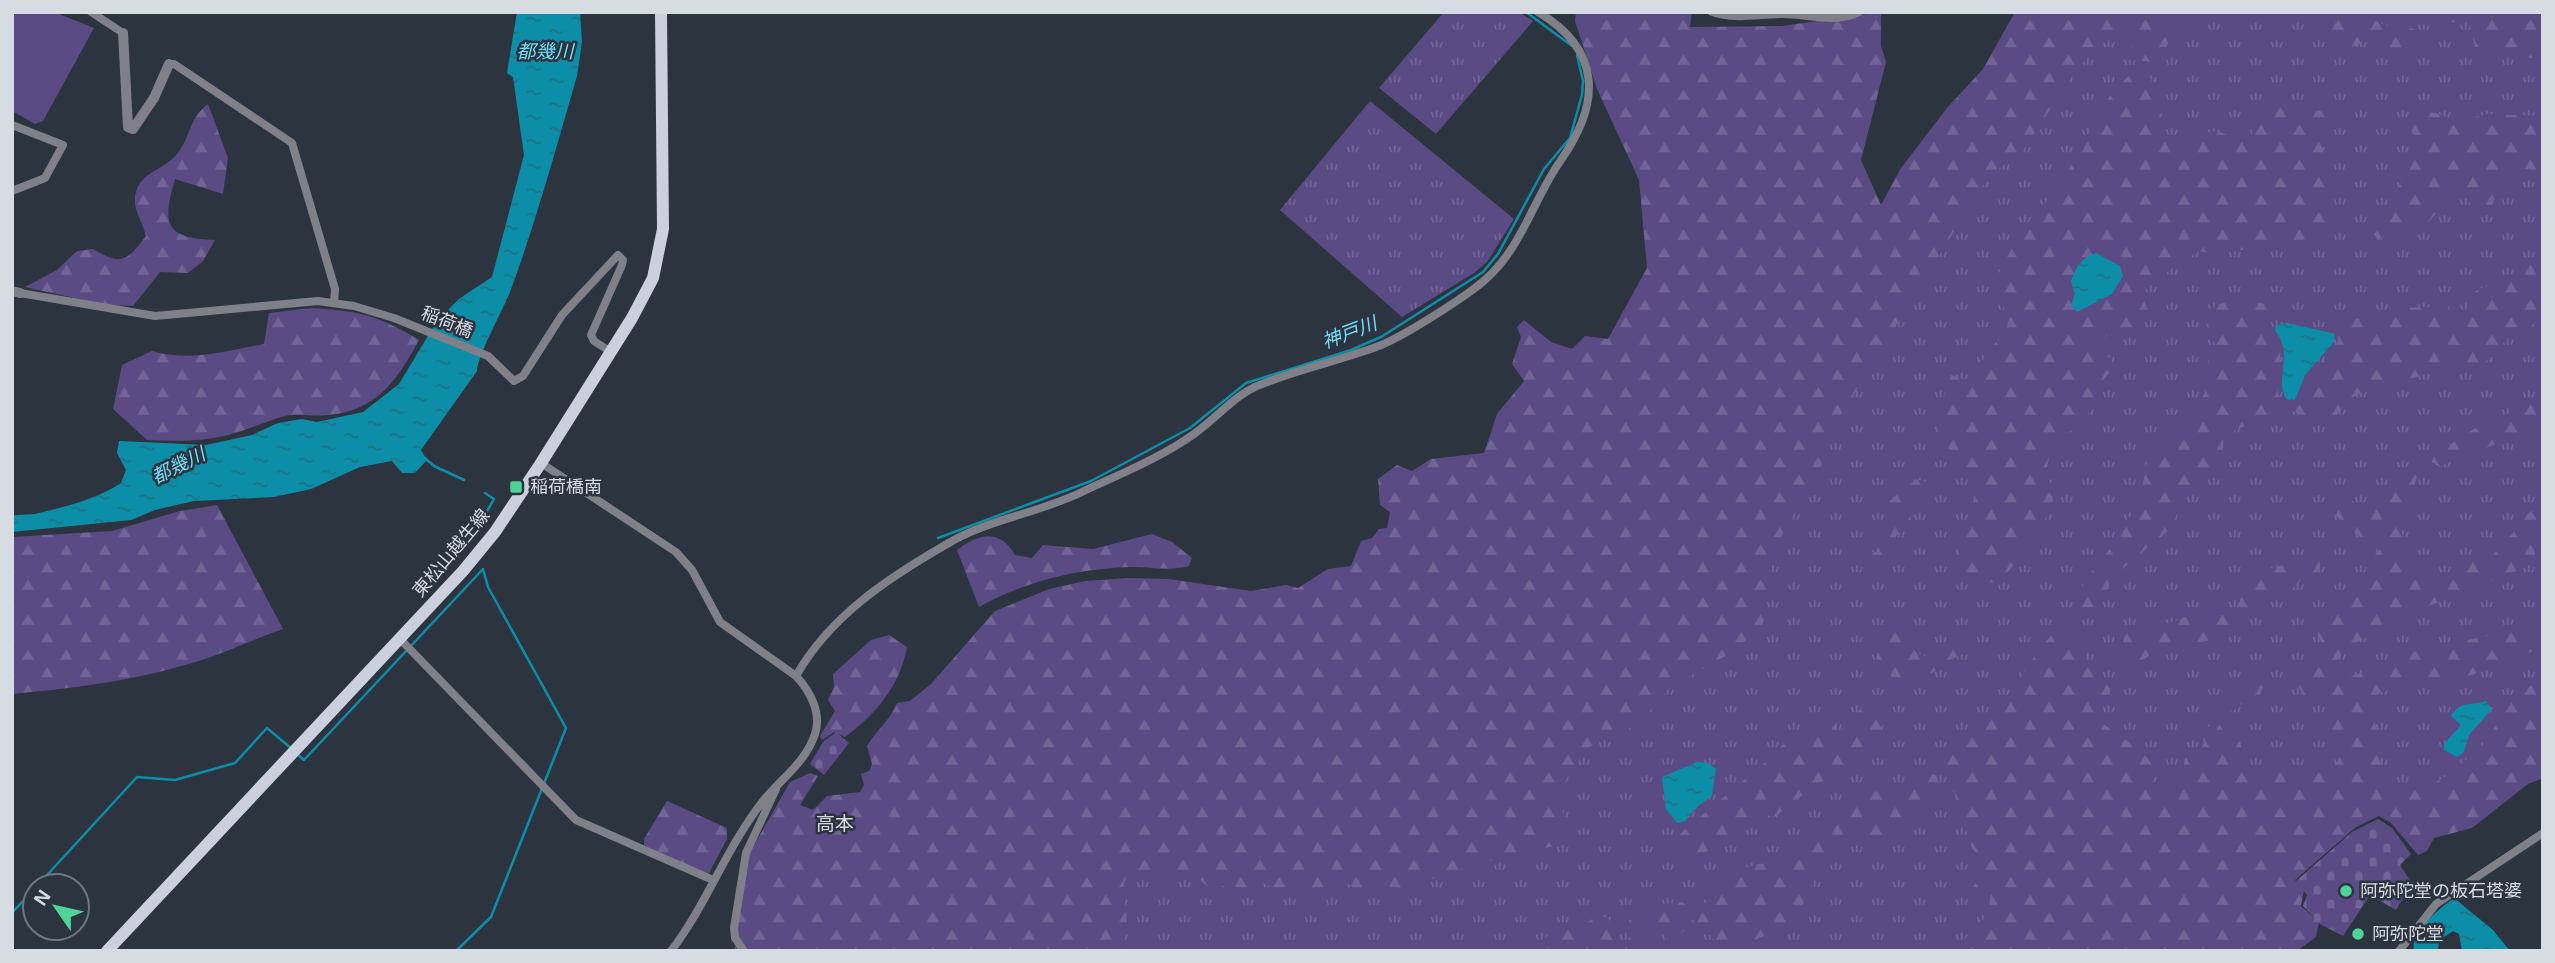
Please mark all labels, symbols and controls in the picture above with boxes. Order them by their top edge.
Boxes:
water label: 都幾川 [516,41,575,62]
street label: 稲荷橋 [418,303,476,341]
water label: 神戸川 [1319,312,1381,352]
water label: 都幾川 [148,442,210,488]
place label: 稲荷橋南 [530,477,602,497]
marker: 稲荷橋南 [508,479,524,495]
street label: 東松山越生線 [409,505,493,601]
district label: 高本 [816,813,854,834]
north arrow [21,872,91,942]
place label: 阿弥陀堂の板石塔婆 [2360,881,2522,901]
marker: 阿弥陀堂の板石塔婆 [2338,883,2354,899]
text: N [30,886,55,909]
place label: 阿弥陀堂 [2372,924,2444,944]
marker: 阿弥陀堂 [2350,926,2366,942]

